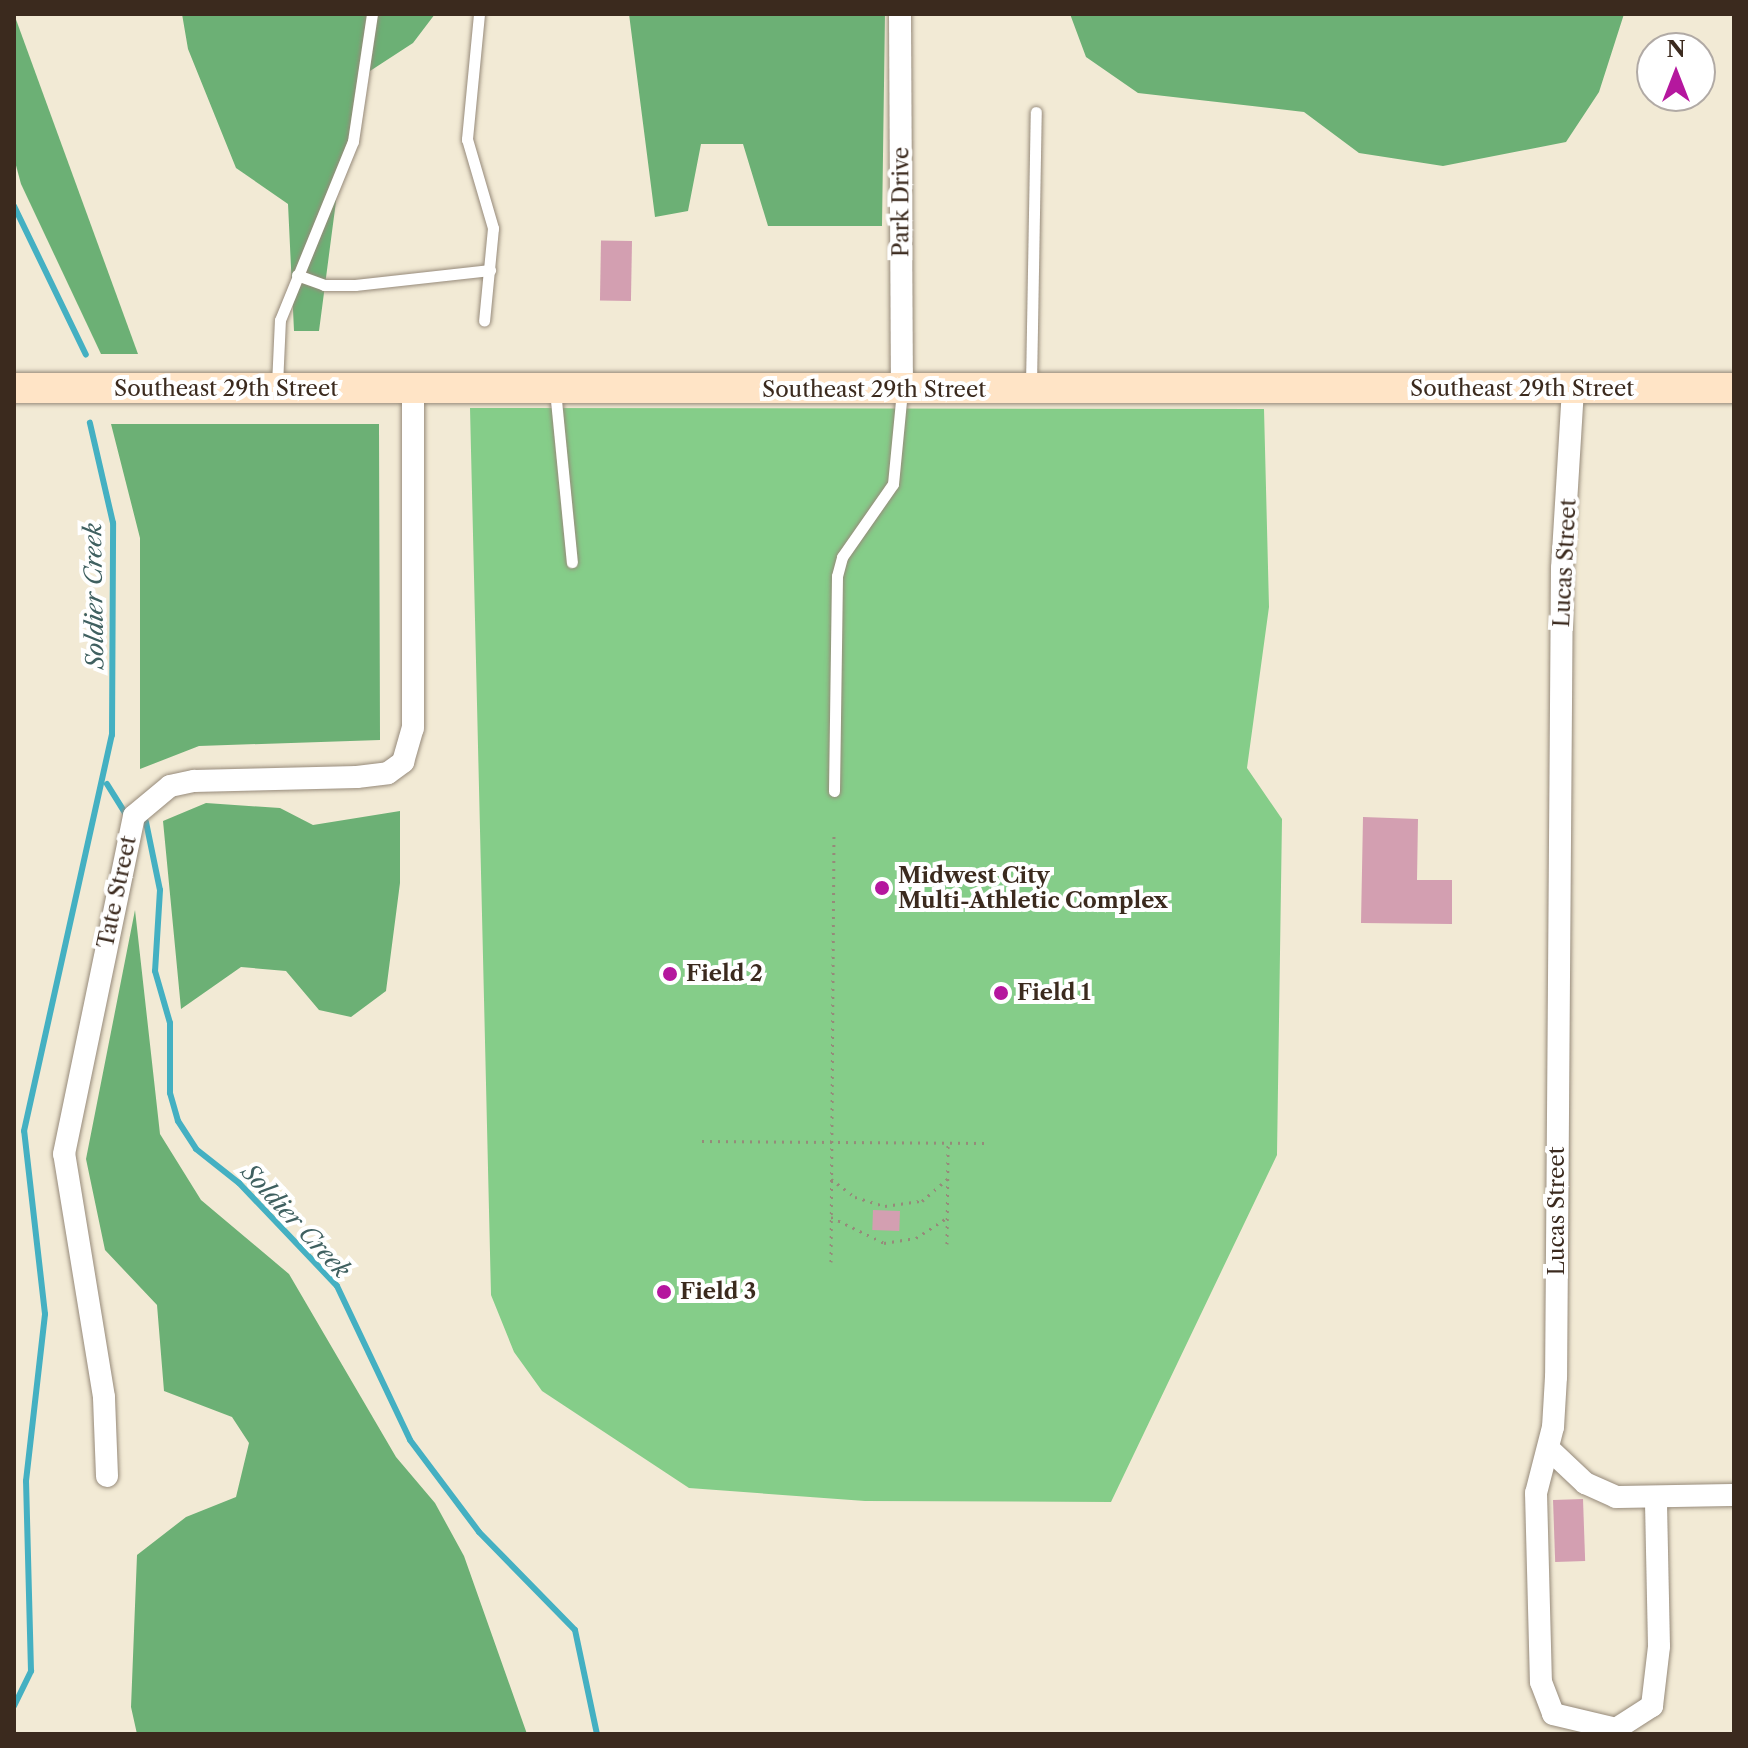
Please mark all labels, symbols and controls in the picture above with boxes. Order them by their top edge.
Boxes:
north arrow [1636,32,1716,112]
text: N [1666,36,1686,63]
street label: Park Drive [888,147,914,257]
street label: Southeast 29th Street [114,376,338,402]
street label: Southeast 29th Street [1410,376,1634,402]
street label: Southeast 29th Street [762,377,986,403]
street label: Lucas Street [1548,498,1582,628]
water label: Soldier Creek [78,523,110,669]
street label: Tate Street [92,833,142,951]
place label: Midwest City Multi-Athletic Complex [898,862,1168,914]
marker: Midwest City Multi-Athletic Complex [873,879,891,897]
place label: Field 2 [686,961,763,987]
marker: Field 2 [661,965,679,983]
place label: Field 1 [1017,980,1091,1006]
marker: Field 1 [992,984,1010,1002]
street label: Lucas Street [1544,1147,1570,1275]
water label: Soldier Creek [236,1158,356,1284]
place label: Field 3 [680,1279,756,1305]
marker: Field 3 [655,1283,673,1301]

